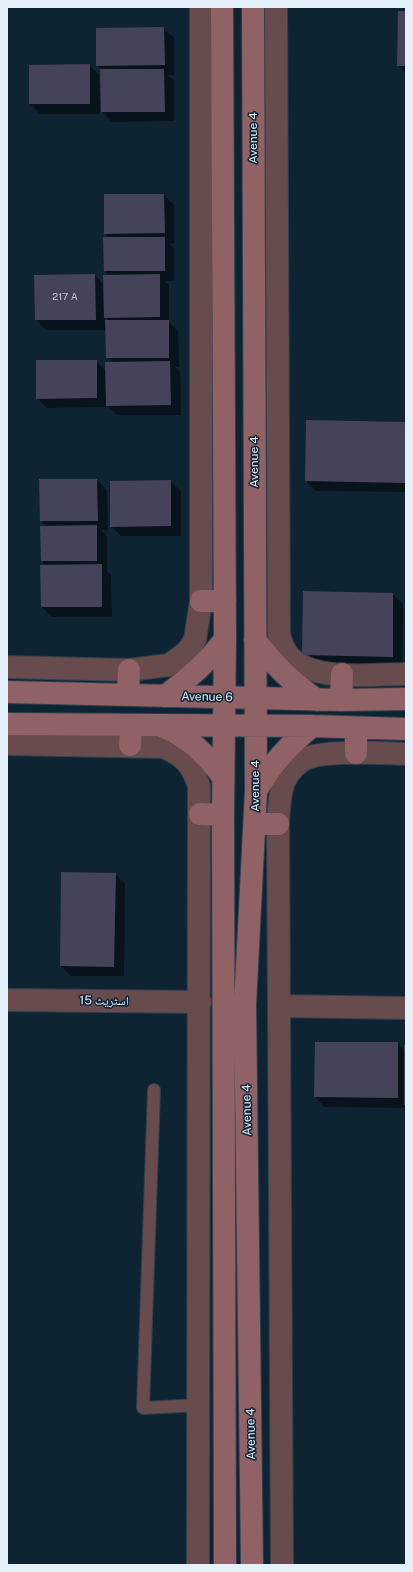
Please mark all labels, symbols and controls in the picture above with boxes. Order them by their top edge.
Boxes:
street label: Avenue 4 [246,112,260,164]
house number: 217 A [52,291,78,303]
street label: Avenue 4 [247,436,261,488]
street label: Avenue 6 [181,689,233,705]
street label: Avenue 4 [248,760,262,812]
street label: اسٹریٹ 15 [79,993,129,1009]
street label: Avenue 4 [239,1084,255,1136]
street label: Avenue 4 [243,1408,259,1460]

